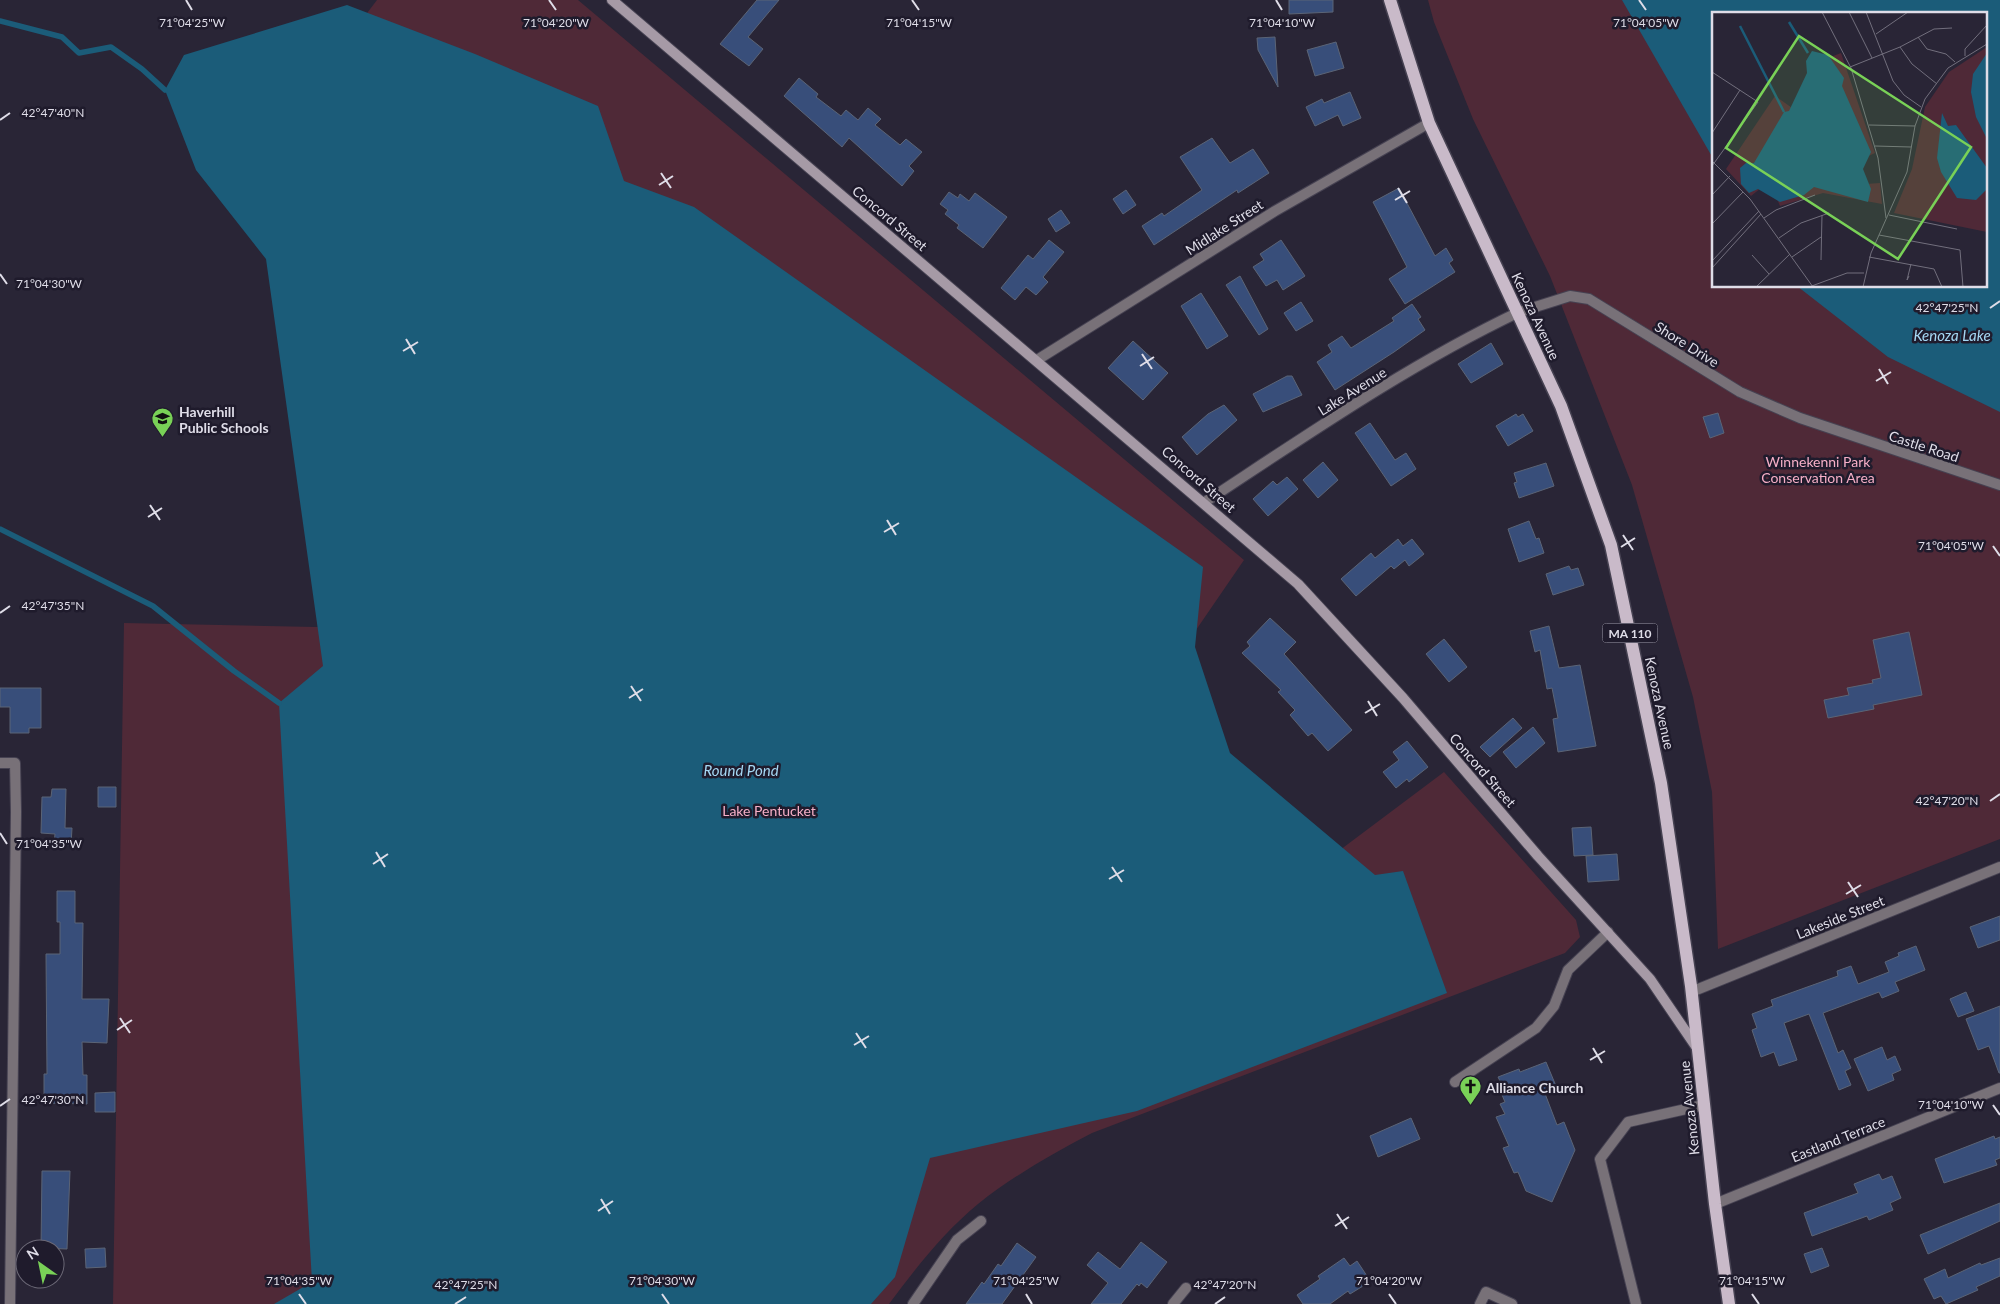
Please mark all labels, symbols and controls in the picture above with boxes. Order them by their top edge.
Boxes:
inset map [1712,12,1988,288]
text: 71°04'25"W [159,15,226,30]
text: 71°04'20"W [523,15,590,30]
text: 71°04'15"W [886,15,953,30]
text: 71°04'10"W [1249,15,1316,30]
text: 71°04'05"W [1613,15,1680,30]
text: 42°47'40"N [22,105,84,120]
street label: Concord Street [849,182,931,254]
street label: Midlake Street [1182,196,1266,258]
street label: Kenoza Avenue [1508,270,1564,362]
text: 71°04'30"W [16,276,83,291]
text: 42°47'25"N [1916,300,1978,315]
street label: Shore Drive [1652,318,1722,370]
water label: Kenoza Lake [1913,326,1991,344]
street label: Lake Avenue [1315,363,1389,419]
place label: Haverhill Public Schools [179,403,269,436]
school or university icon: Haverhill Public Schools [151,407,175,438]
street label: Castle Road [1887,427,1961,465]
street label: Concord Street [1158,442,1240,516]
park label: Winnekenni Park Conservation Area [1761,453,1875,486]
text: 71°04'05"W [1918,538,1985,553]
text: 42°47'35"N [22,598,84,613]
road number: MA 110 [1602,624,1658,642]
street label: Kenoza Avenue [1642,655,1678,751]
street label: Concord Street [1446,729,1520,811]
water label: Round Pond [703,761,779,779]
text: 42°47'20"N [1916,793,1978,808]
park label: Lake Pentucket [722,802,816,819]
text: 71°04'35"W [16,836,83,851]
street label: Lakeside Street [1794,892,1886,942]
street label: Kenoza Avenue [1676,1060,1702,1156]
church icon: Alliance Church [1458,1075,1482,1106]
place label: Alliance Church [1485,1079,1584,1096]
text: 42°47'30"N [22,1092,84,1107]
text: 71°04'10"W [1918,1097,1985,1112]
street label: Eastland Terrace [1788,1112,1888,1166]
north arrow [15,1239,65,1289]
text: N [23,1243,42,1263]
text: 71°04'35"W [266,1273,333,1288]
text: 71°04'30"W [629,1273,696,1288]
text: 71°04'25"W [993,1273,1060,1288]
text: 71°04'20"W [1356,1273,1423,1288]
text: 71°04'15"W [1719,1273,1786,1288]
text: 42°47'25"N [435,1277,497,1292]
text: 42°47'20"N [1194,1277,1256,1292]

